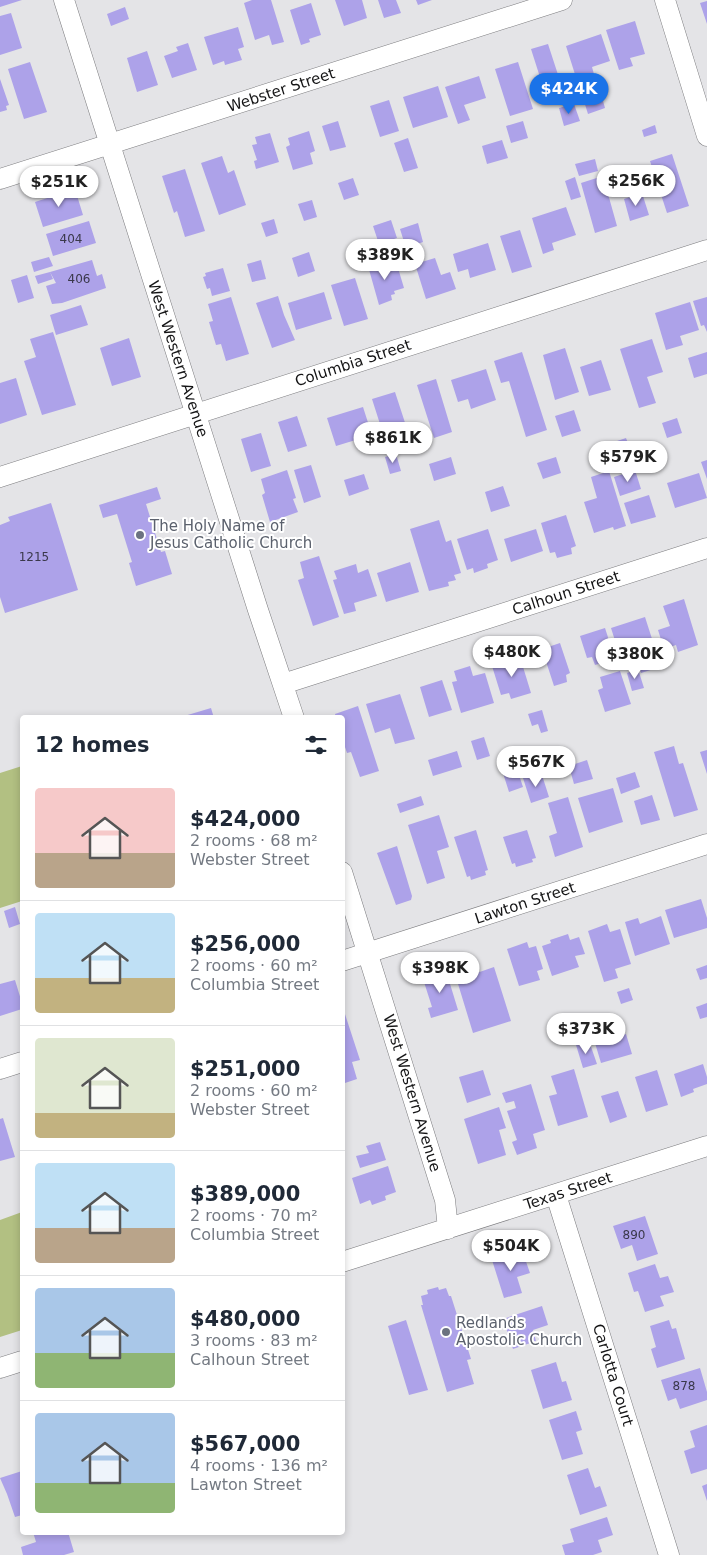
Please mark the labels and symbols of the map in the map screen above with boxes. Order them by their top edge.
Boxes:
street label: Webster Street [225,64,337,116]
pin: $424K [534,72,604,115]
pin: $256K [601,164,671,207]
pin: $251K [24,166,94,208]
house number: 404 [60,232,82,246]
pin: $389K [350,238,420,281]
house number: 406 [68,272,90,286]
street label: West Western Avenue [144,278,212,440]
street label: Columbia Street [293,336,414,390]
pin: $861K [358,422,428,464]
pin: $579K [593,440,663,483]
place label: The Holy Name of Jesus Catholic Church [149,517,312,552]
marker: The Holy Name of Jesus Catholic Church [134,529,146,541]
house number: 1215 [19,550,49,564]
street label: Calhoun Street [510,567,622,619]
pin: $480K [477,636,547,678]
pin: $380K [600,638,670,680]
pin: $567K [501,746,571,788]
street label: Lawton Street [472,878,578,928]
pin: $398K [405,952,475,994]
street label: West Western Avenue [379,1012,445,1174]
pin: $373K [551,1012,621,1055]
street label: Texas Street [521,1168,615,1214]
house number: 890 [623,1228,645,1242]
pin: $504K [476,1230,546,1272]
place label: Redlands Apostolic Church [456,1314,582,1349]
street label: Carlotta Court [589,1322,637,1428]
marker: Redlands Apostolic Church [440,1326,452,1338]
house number: 878 [673,1379,695,1393]

